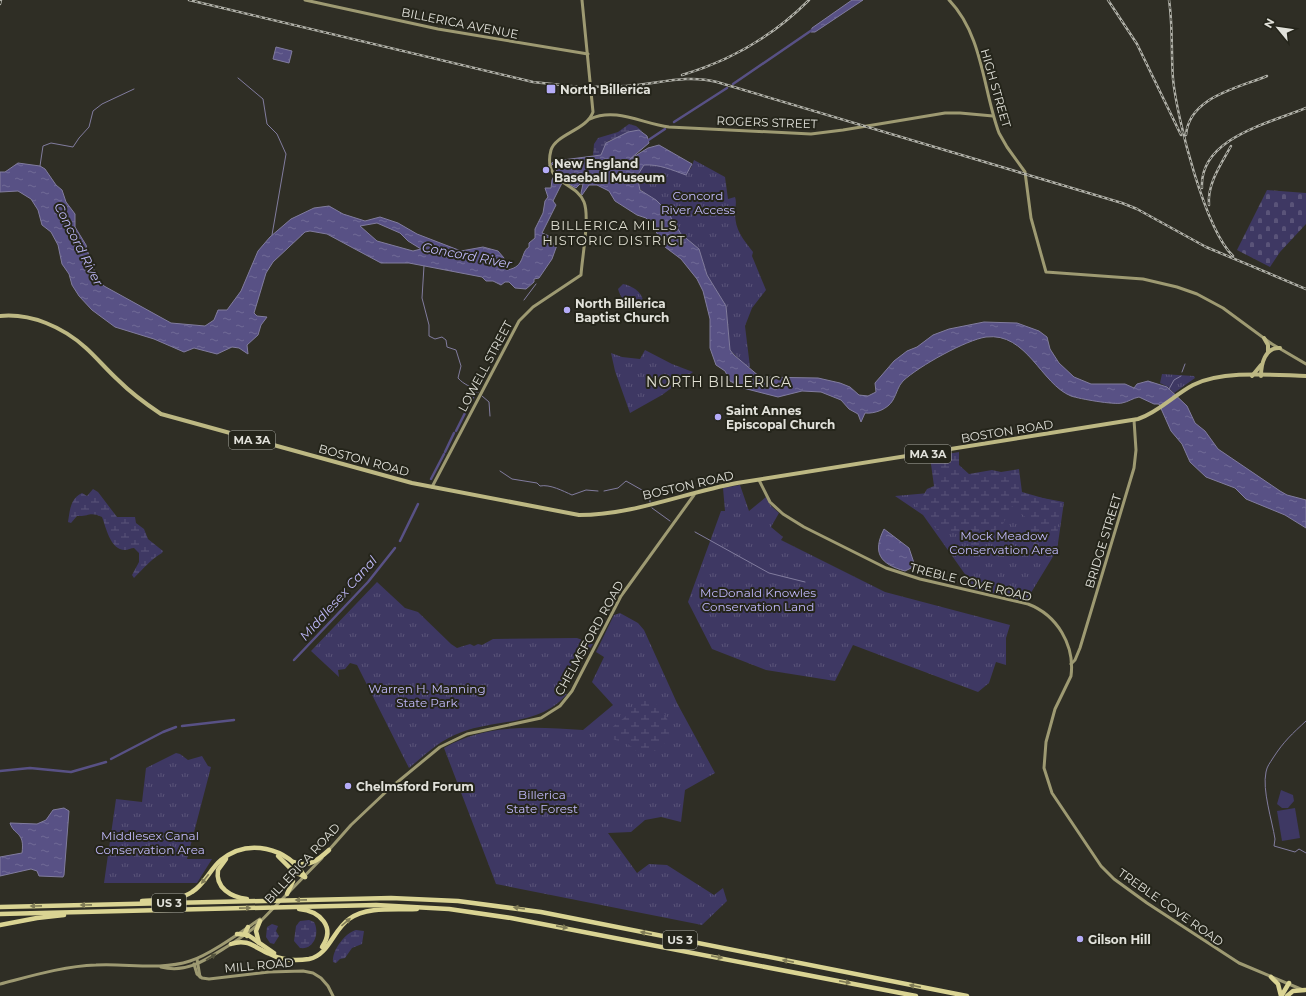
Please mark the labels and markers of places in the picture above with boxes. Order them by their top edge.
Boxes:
place label: North Billerica [560,82,651,97]
marker: North Billerica [545,83,557,95]
place label: New England Baseball Museum [554,156,665,185]
marker: New England Baseball Museum [541,165,551,175]
place label: North Billerica Baptist Church [575,296,669,325]
marker: North Billerica Baptist Church [562,305,572,315]
place label: Saint Annes Episcopal Church [726,403,835,432]
marker: Saint Annes Episcopal Church [713,412,723,422]
place label: Chelmsford Forum [356,779,474,794]
marker: Chelmsford Forum [343,781,353,791]
place label: Gilson Hill [1088,932,1151,947]
marker: Gilson Hill [1075,934,1085,944]

